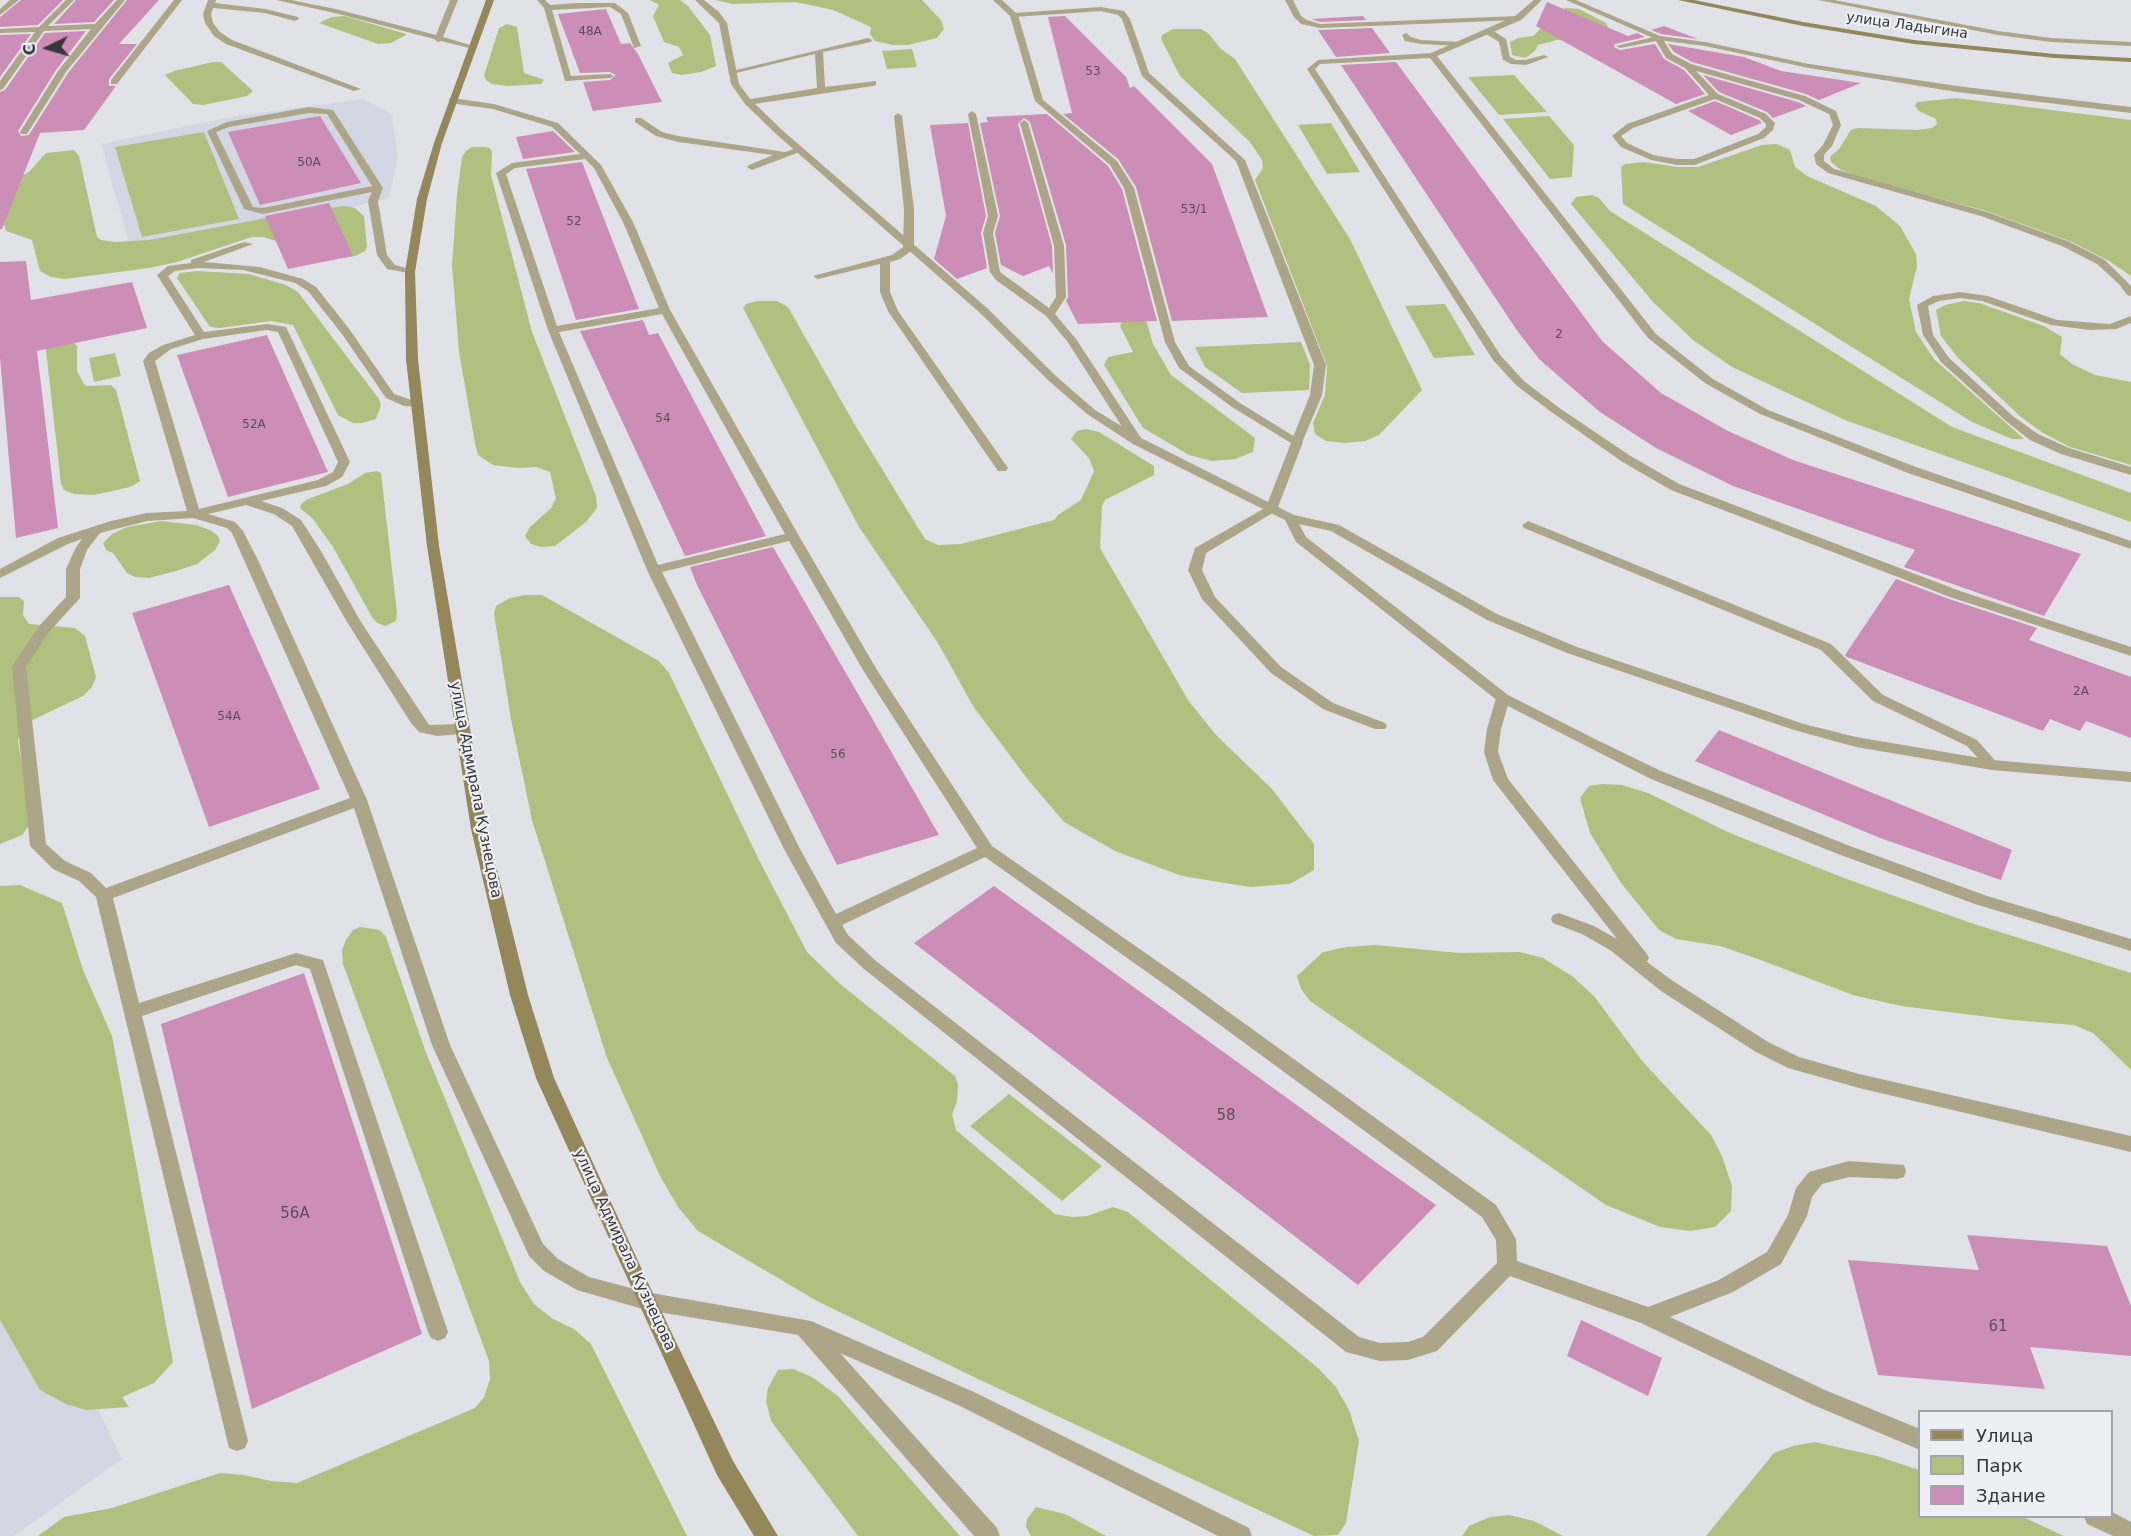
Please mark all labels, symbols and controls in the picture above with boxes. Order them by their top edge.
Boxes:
street label: улица Ладыгина [1845,9,1969,43]
north arrow [18,18,78,78]
house number: 48А [578,25,602,39]
text: С [20,43,40,56]
house number: 53 [1085,65,1101,79]
house number: 50А [297,156,321,170]
house number: 53/1 [1181,203,1207,217]
house number: 52 [566,215,582,229]
house number: 2 [1555,328,1563,342]
house number: 54 [655,412,671,426]
house number: 52А [242,418,266,432]
street label: улица Адмирала Кузнецова [445,680,505,900]
house number: 2А [2073,685,2089,699]
house number: 54А [217,710,241,724]
house number: 56 [830,748,846,762]
house number: 58 [1216,1107,1236,1125]
street label: улица Адмирала Кузнецова [569,1146,679,1354]
house number: 56А [280,1205,310,1223]
house number: 61 [1988,1318,2008,1336]
legend [1918,1410,2113,1518]
text: Улица [1976,1425,2033,1446]
text: Парк [1976,1455,2023,1476]
text: Здание [1976,1485,2046,1506]

